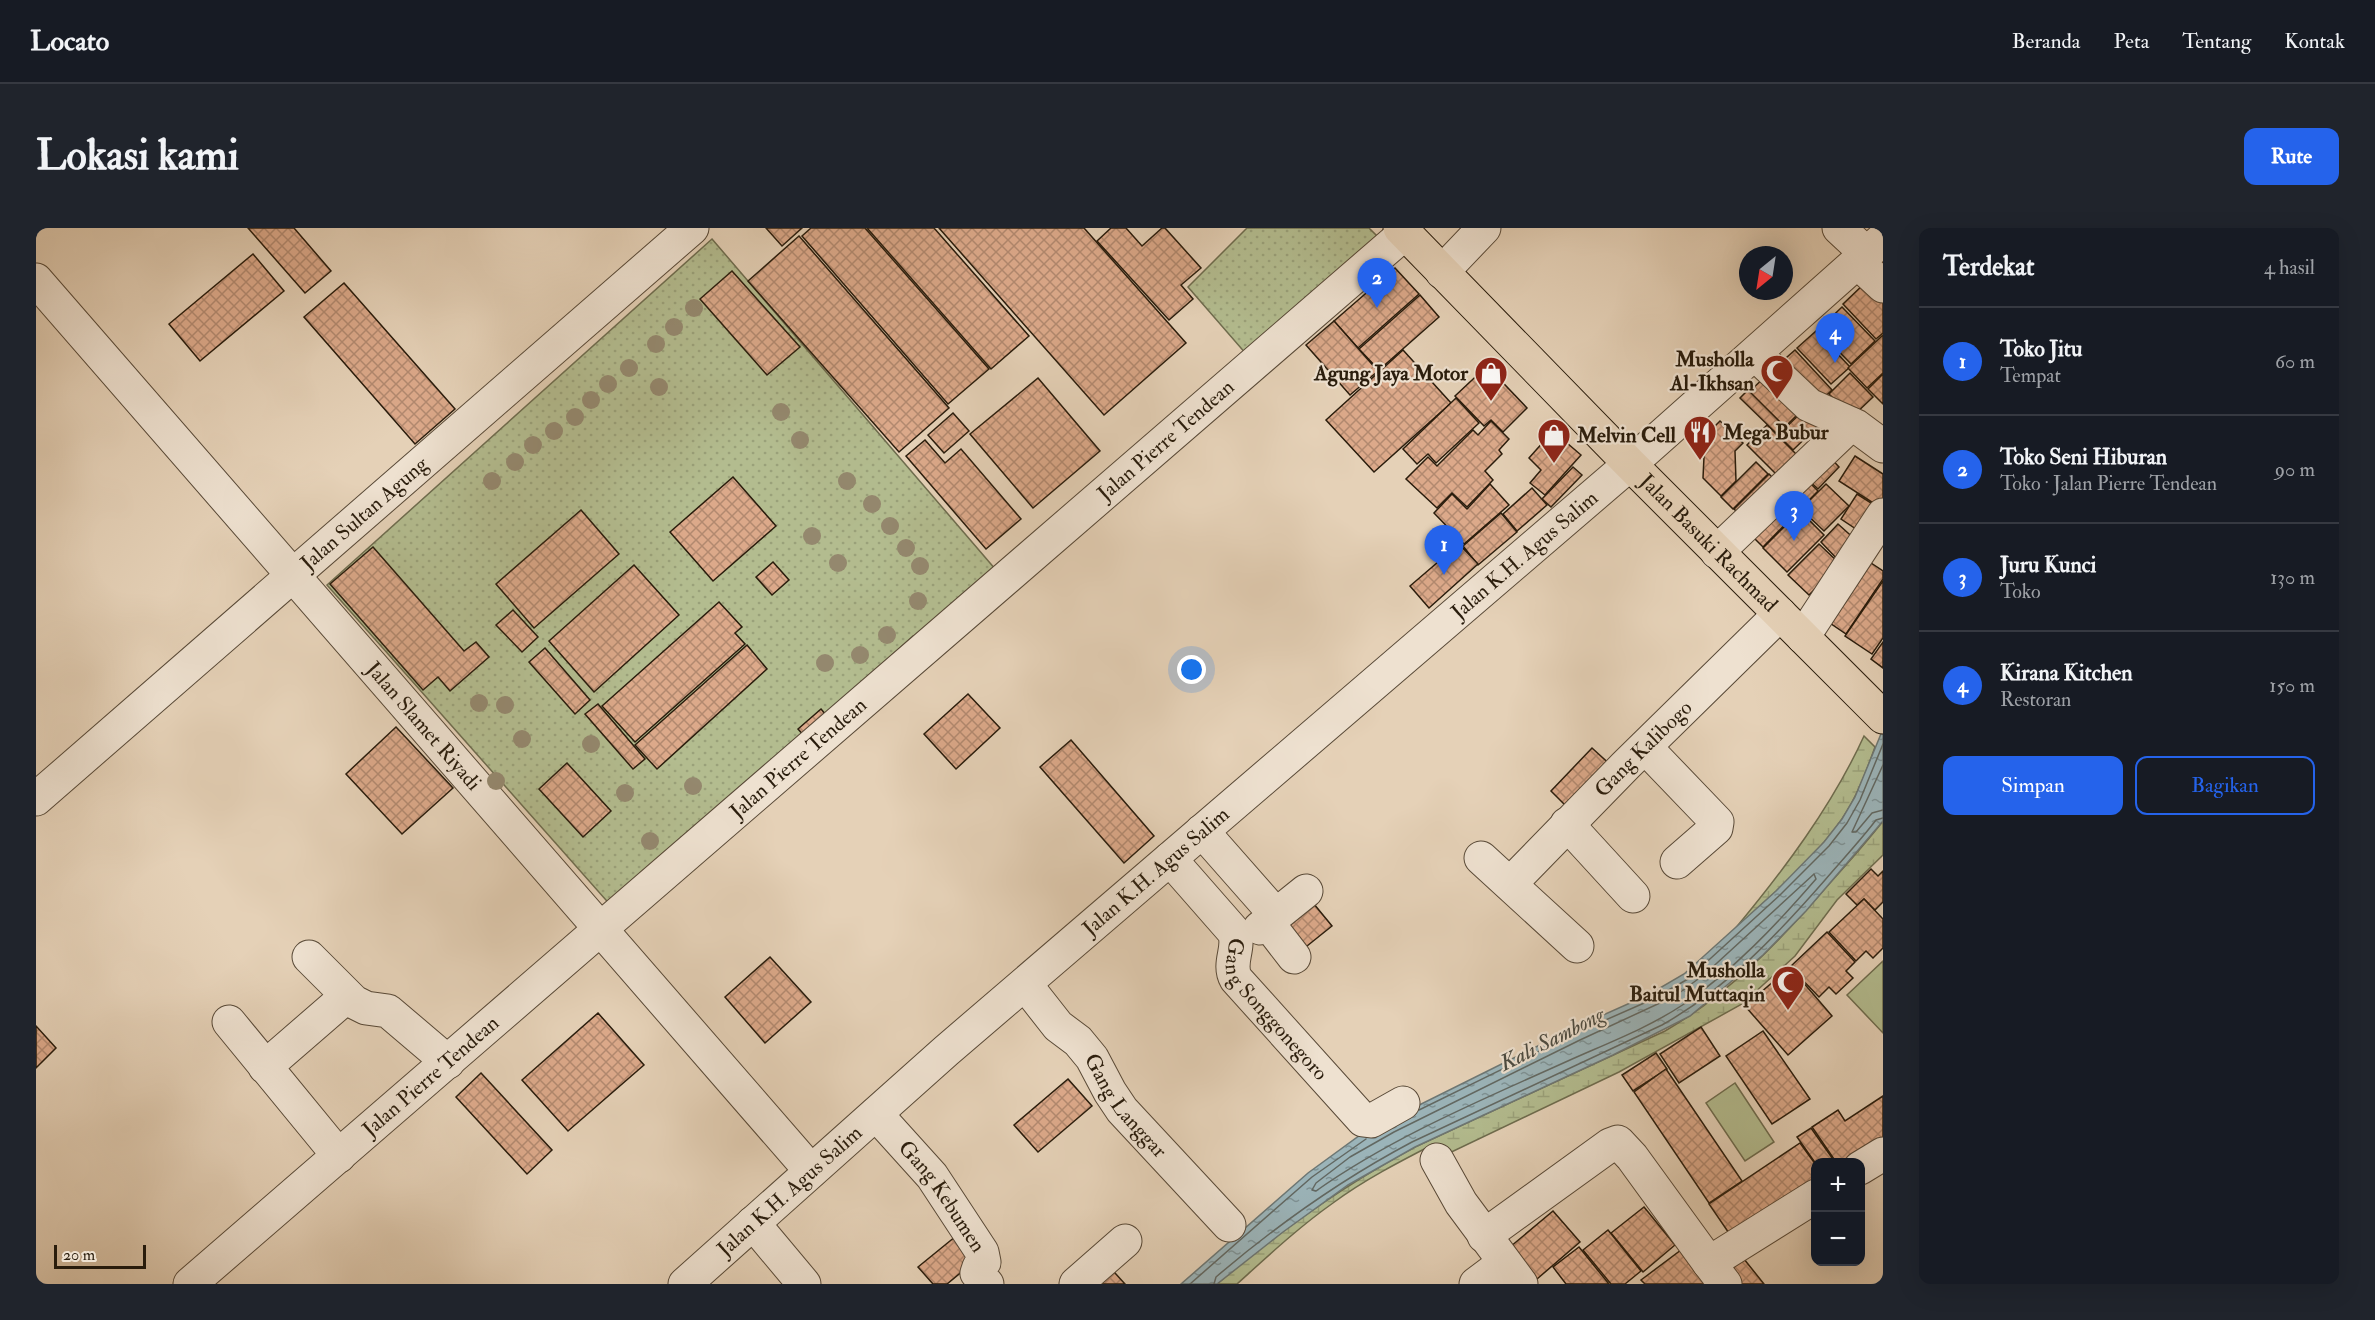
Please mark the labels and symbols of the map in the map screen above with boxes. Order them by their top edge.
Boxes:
north arrow [1739,246,1793,300]
pin: 2 [1358,259,1396,308]
pin: 4 [1816,314,1854,363]
place label: Musholla Al-Ikhsan [1669,346,1755,397]
mosque icon: Musholla Al-Ikhsan [1759,353,1795,400]
shop icon: Agung Jaya Motor [1473,355,1509,402]
place label: Agung Jaya Motor [1313,360,1469,387]
street label: Jalan Pierre Tendean [1091,373,1240,507]
restaurant icon: Mega Bubur [1682,414,1718,461]
shop icon: Melvin Cell [1536,417,1572,464]
place label: Mega Bubur [1722,419,1830,446]
place label: Melvin Cell [1576,422,1676,449]
street label: Jalan Sultan Agung [294,450,434,577]
street label: Jalan Basuki Rachmad [1633,467,1784,618]
street label: Jalan K.H. Agus Salim [1445,484,1603,626]
pin: 3 [1774,492,1814,541]
pin: 1 [1424,526,1464,575]
street label: Jalan Slamet Riyadi [360,655,488,796]
your location [1177,655,1206,684]
street label: Jalan Pierre Tendean [723,691,872,825]
street label: Gang Kalibogo [1589,694,1698,803]
street label: Jalan K.H. Agus Salim [1076,801,1235,942]
street label: Gang Songgonegoro [1219,936,1334,1086]
place label: Musholla Baitul Muttaqin [1629,957,1766,1008]
mosque icon: Musholla Baitul Muttaqin [1770,964,1806,1011]
water label: Kali Sambong [1494,1000,1610,1078]
street label: Jalan Pierre Tendean [356,1009,505,1143]
street label: Gang Langgar [1079,1049,1173,1163]
street label: Jalan K.H. Agus Salim [711,1119,867,1263]
street label: Gang Kebumen [893,1135,992,1257]
scale bar [54,1242,146,1270]

